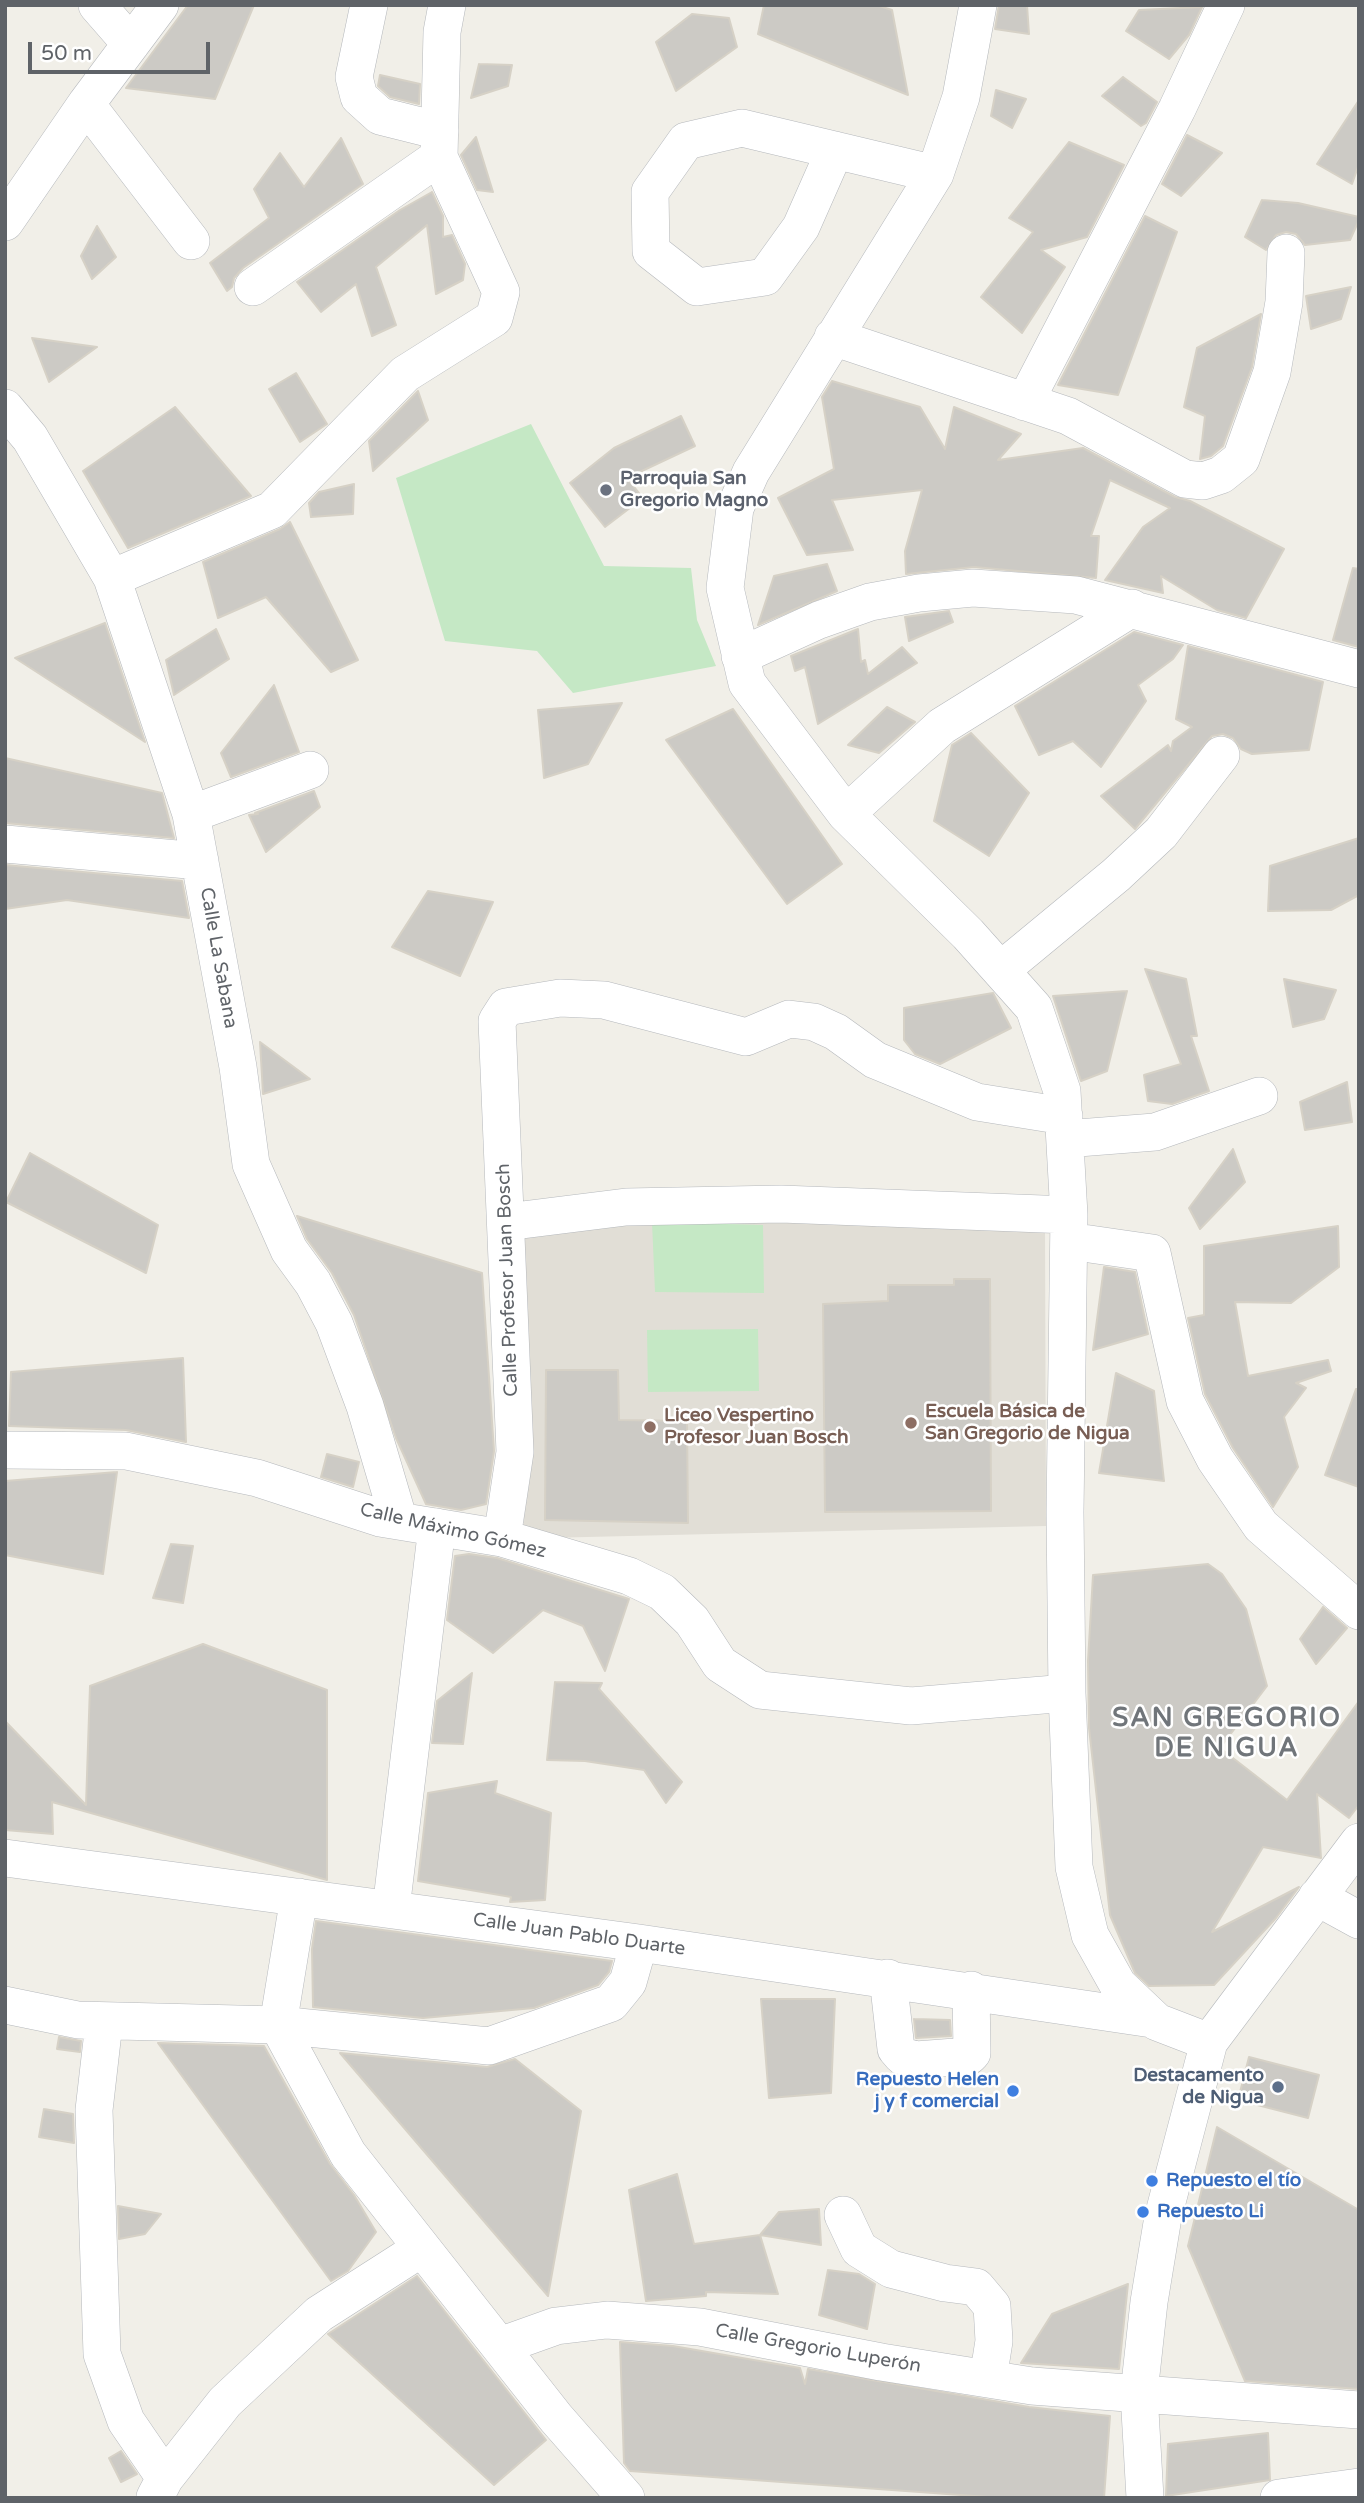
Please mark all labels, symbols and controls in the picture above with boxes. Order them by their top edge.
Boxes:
scale bar [32,28,214,72]
text: 50 m [41,41,92,66]
place label: Parroquia San Gregorio Magno [620,468,768,512]
marker: Parroquia San Gregorio Magno [598,482,614,498]
street label: Calle La Sabana [194,886,242,1030]
street label: Calle Profesor Juan Bosch [493,1163,523,1397]
place label: Escuela Básica de San Gregorio de Nigua [925,1401,1130,1445]
place label: Liceo Vespertino Profesor Juan Bosch [664,1405,848,1449]
marker: Escuela Básica de San Gregorio de Nigua [903,1415,919,1431]
marker: Liceo Vespertino Profesor Juan Bosch [642,1419,658,1435]
street label: Calle Máximo Gómez [358,1498,548,1564]
district label: SAN GREGORIO DE NIGUA [1114,1703,1340,1764]
street label: Calle Juan Pablo Duarte [471,1909,687,1961]
place label: Destacamento de Nigua [1133,2065,1264,2109]
place label: Repuesto Helen j y f comercial [856,2069,999,2113]
marker: Destacamento de Nigua [1270,2079,1286,2095]
marker: Repuesto Helen j y f comercial [1005,2083,1021,2099]
place label: Repuesto el tío [1166,2170,1301,2192]
marker: Repuesto el tío [1144,2173,1160,2189]
place label: Repuesto Li [1157,2201,1264,2223]
marker: Repuesto Li [1135,2204,1151,2220]
street label: Calle Gregorio Luperón [713,2320,923,2378]

